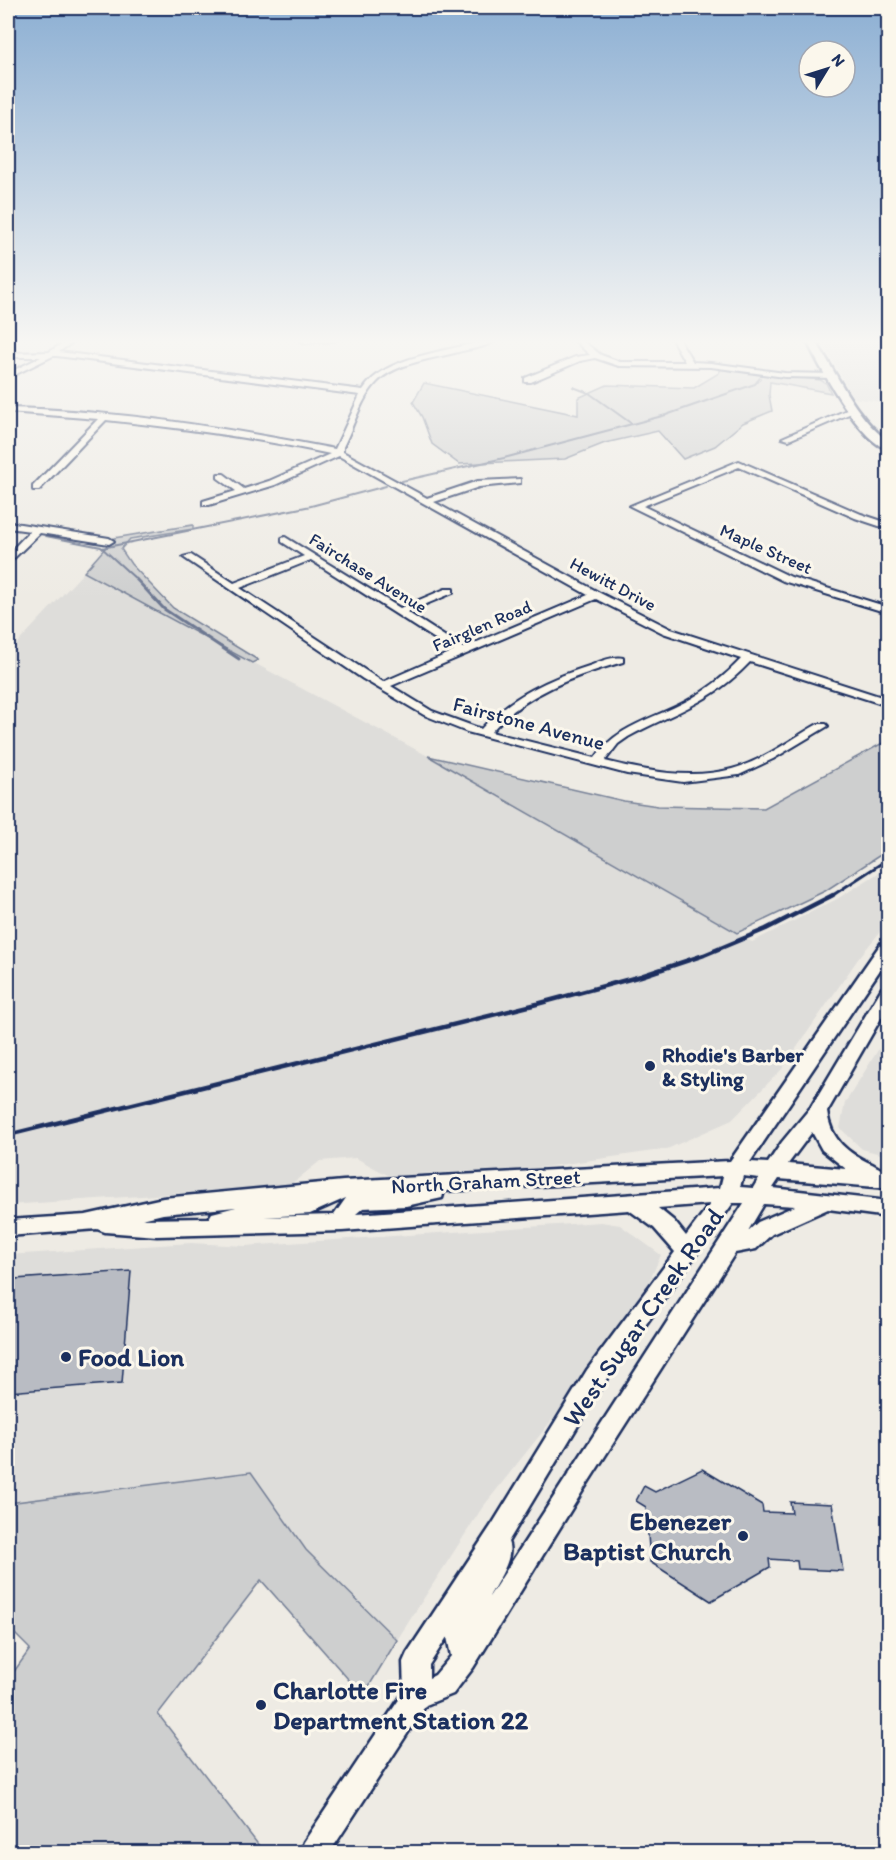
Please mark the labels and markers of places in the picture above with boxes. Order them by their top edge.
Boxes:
place label: Rhodie's Barber & Styling [662,1042,804,1092]
marker: Rhodie's Barber & Styling [643,1059,657,1073]
place label: Food Lion [78,1341,184,1373]
marker: Food Lion [59,1350,73,1364]
place label: Ebenezer Baptist Church [563,1505,732,1567]
marker: Ebenezer Baptist Church [736,1529,750,1543]
place label: Charlotte Fire Department Station 22 [273,1674,528,1736]
marker: Charlotte Fire Department Station 22 [254,1698,268,1712]

